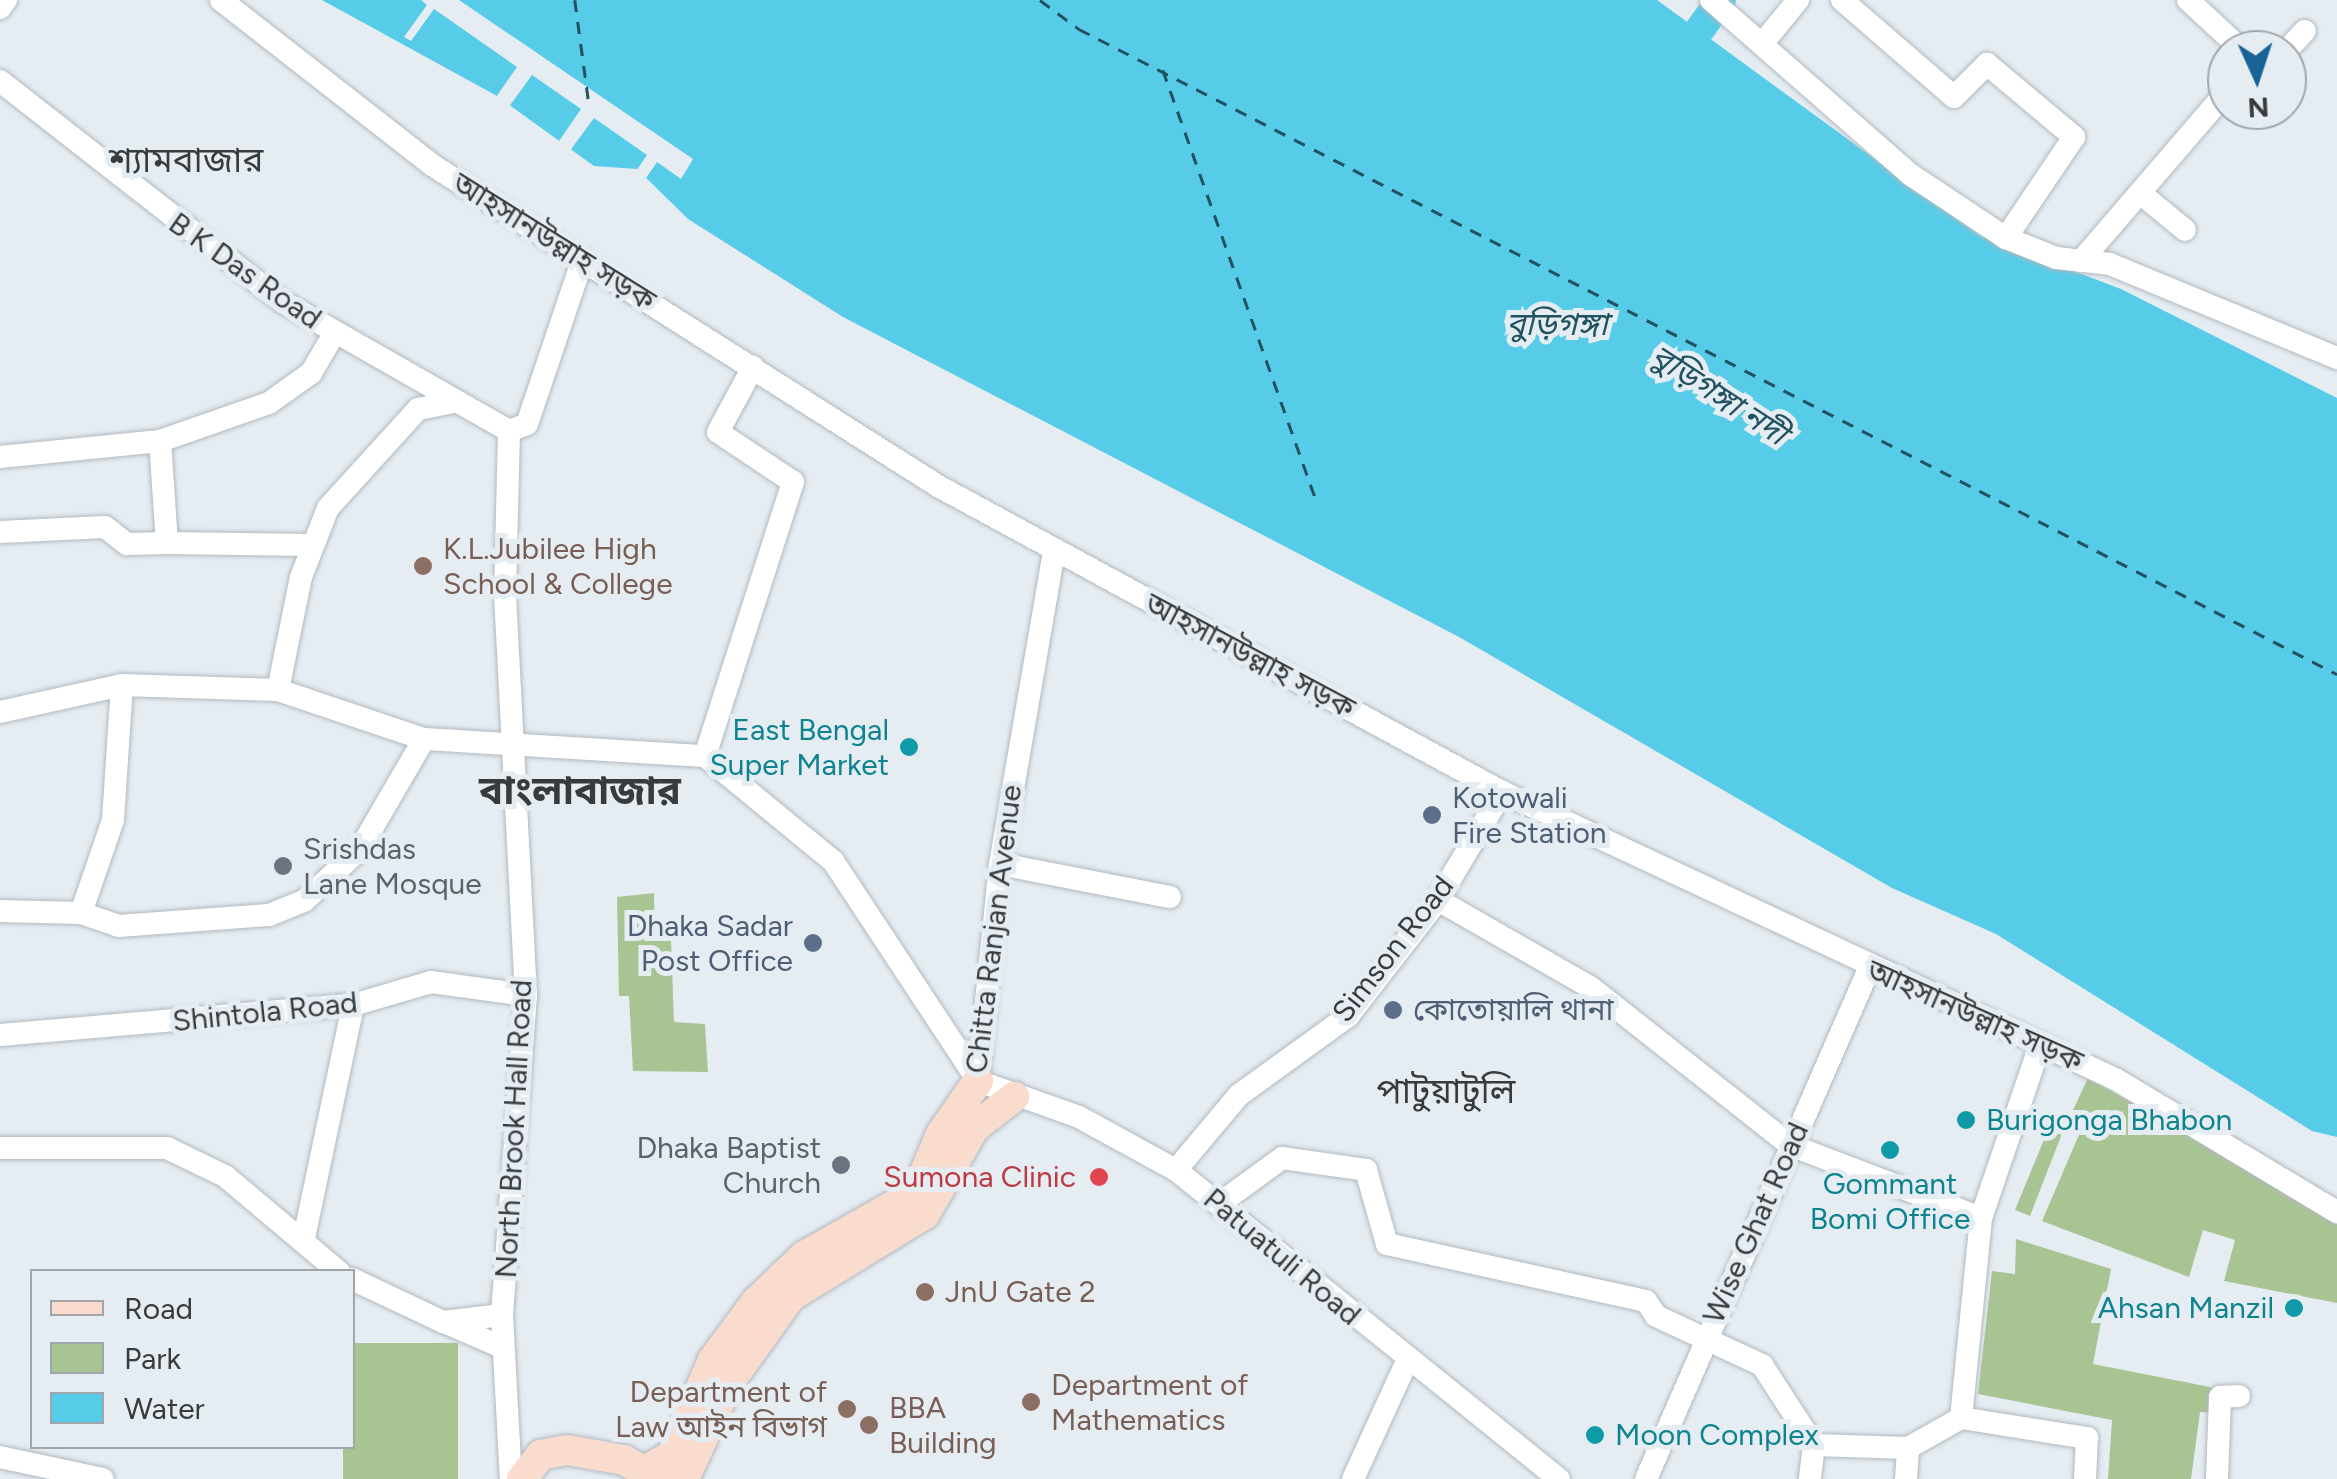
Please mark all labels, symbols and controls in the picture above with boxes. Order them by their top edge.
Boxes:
north arrow [2207,30,2307,130]
text: N [2247,90,2270,126]
district label: শ্যামবাজার [109,139,263,181]
street label: আহসানউল্লাহ সড়ক [446,165,662,319]
street label: B K Das Road [162,205,328,337]
water label: বুড়িগঙ্গা [1506,305,1608,343]
water label: বুড়িগঙ্গা নদী [1644,337,1794,453]
place label: K.L.Jubilee High School & College [443,531,673,602]
marker: K.L.Jubilee High School & College [412,555,434,577]
street label: আহসানউল্লাহ সড়ক [1139,586,1361,726]
place label: East Bengal Super Market [709,712,889,782]
marker: East Bengal Super Market [898,736,920,758]
district label: বাংলাবাজার [479,766,681,814]
place label: Kotowali Fire Station [1452,780,1607,850]
street label: Chitta Ranjan Avenue [958,783,1030,1075]
marker: Kotowali Fire Station [1421,804,1443,826]
place label: Srishdas Lane Mosque [303,831,482,902]
marker: Srishdas Lane Mosque [272,855,294,877]
street label: Simson Road [1325,869,1461,1029]
place label: Dhaka Sadar Post Office [627,908,793,978]
marker: Dhaka Sadar Post Office [802,932,824,954]
street label: আহসানউল্লাহ সড়ক [1861,952,2089,1080]
street label: North Brook Hall Road [488,979,540,1279]
street label: Shintola Road [171,984,359,1040]
place label: কোতোয়ালি থানা [1413,992,1613,1028]
marker: কোতোয়ালি থানা [1382,999,1404,1021]
district label: পাটুয়াটুলি [1377,1070,1515,1112]
place label: Burigonga Bhabon [1986,1102,2232,1138]
marker: Burigonga Bhabon [1955,1109,1977,1131]
street label: Wise Ghat Road [1696,1117,1816,1329]
place label: Dhaka Baptist Church [636,1130,821,1200]
marker: Gommant Bomi Office [1879,1139,1901,1161]
marker: Dhaka Baptist Church [830,1154,852,1176]
place label: Sumona Clinic [883,1159,1076,1195]
marker: Sumona Clinic [1086,1164,1112,1190]
place label: Gommant Bomi Office [1810,1166,1970,1236]
street label: Patuatuli Road [1196,1181,1368,1333]
legend [30,1269,355,1449]
place label: JnU Gate 2 [945,1274,1096,1310]
marker: JnU Gate 2 [914,1281,936,1303]
text: Road [124,1290,193,1327]
place label: Ahsan Manzil [2098,1290,2274,1326]
marker: Ahsan Manzil [2283,1297,2305,1319]
text: Park [124,1340,181,1377]
place label: Department of Mathematics [1051,1367,1248,1438]
place label: Department of Law আইন বিভাগ [615,1374,827,1444]
text: Water [124,1390,205,1427]
place label: BBA Building [889,1390,997,1460]
marker: Department of Mathematics [1020,1391,1042,1413]
marker: Department of Law আইন বিভাগ [836,1398,858,1420]
marker: BBA Building [858,1414,880,1436]
place label: Moon Complex [1615,1417,1819,1453]
marker: Moon Complex [1584,1424,1606,1446]

